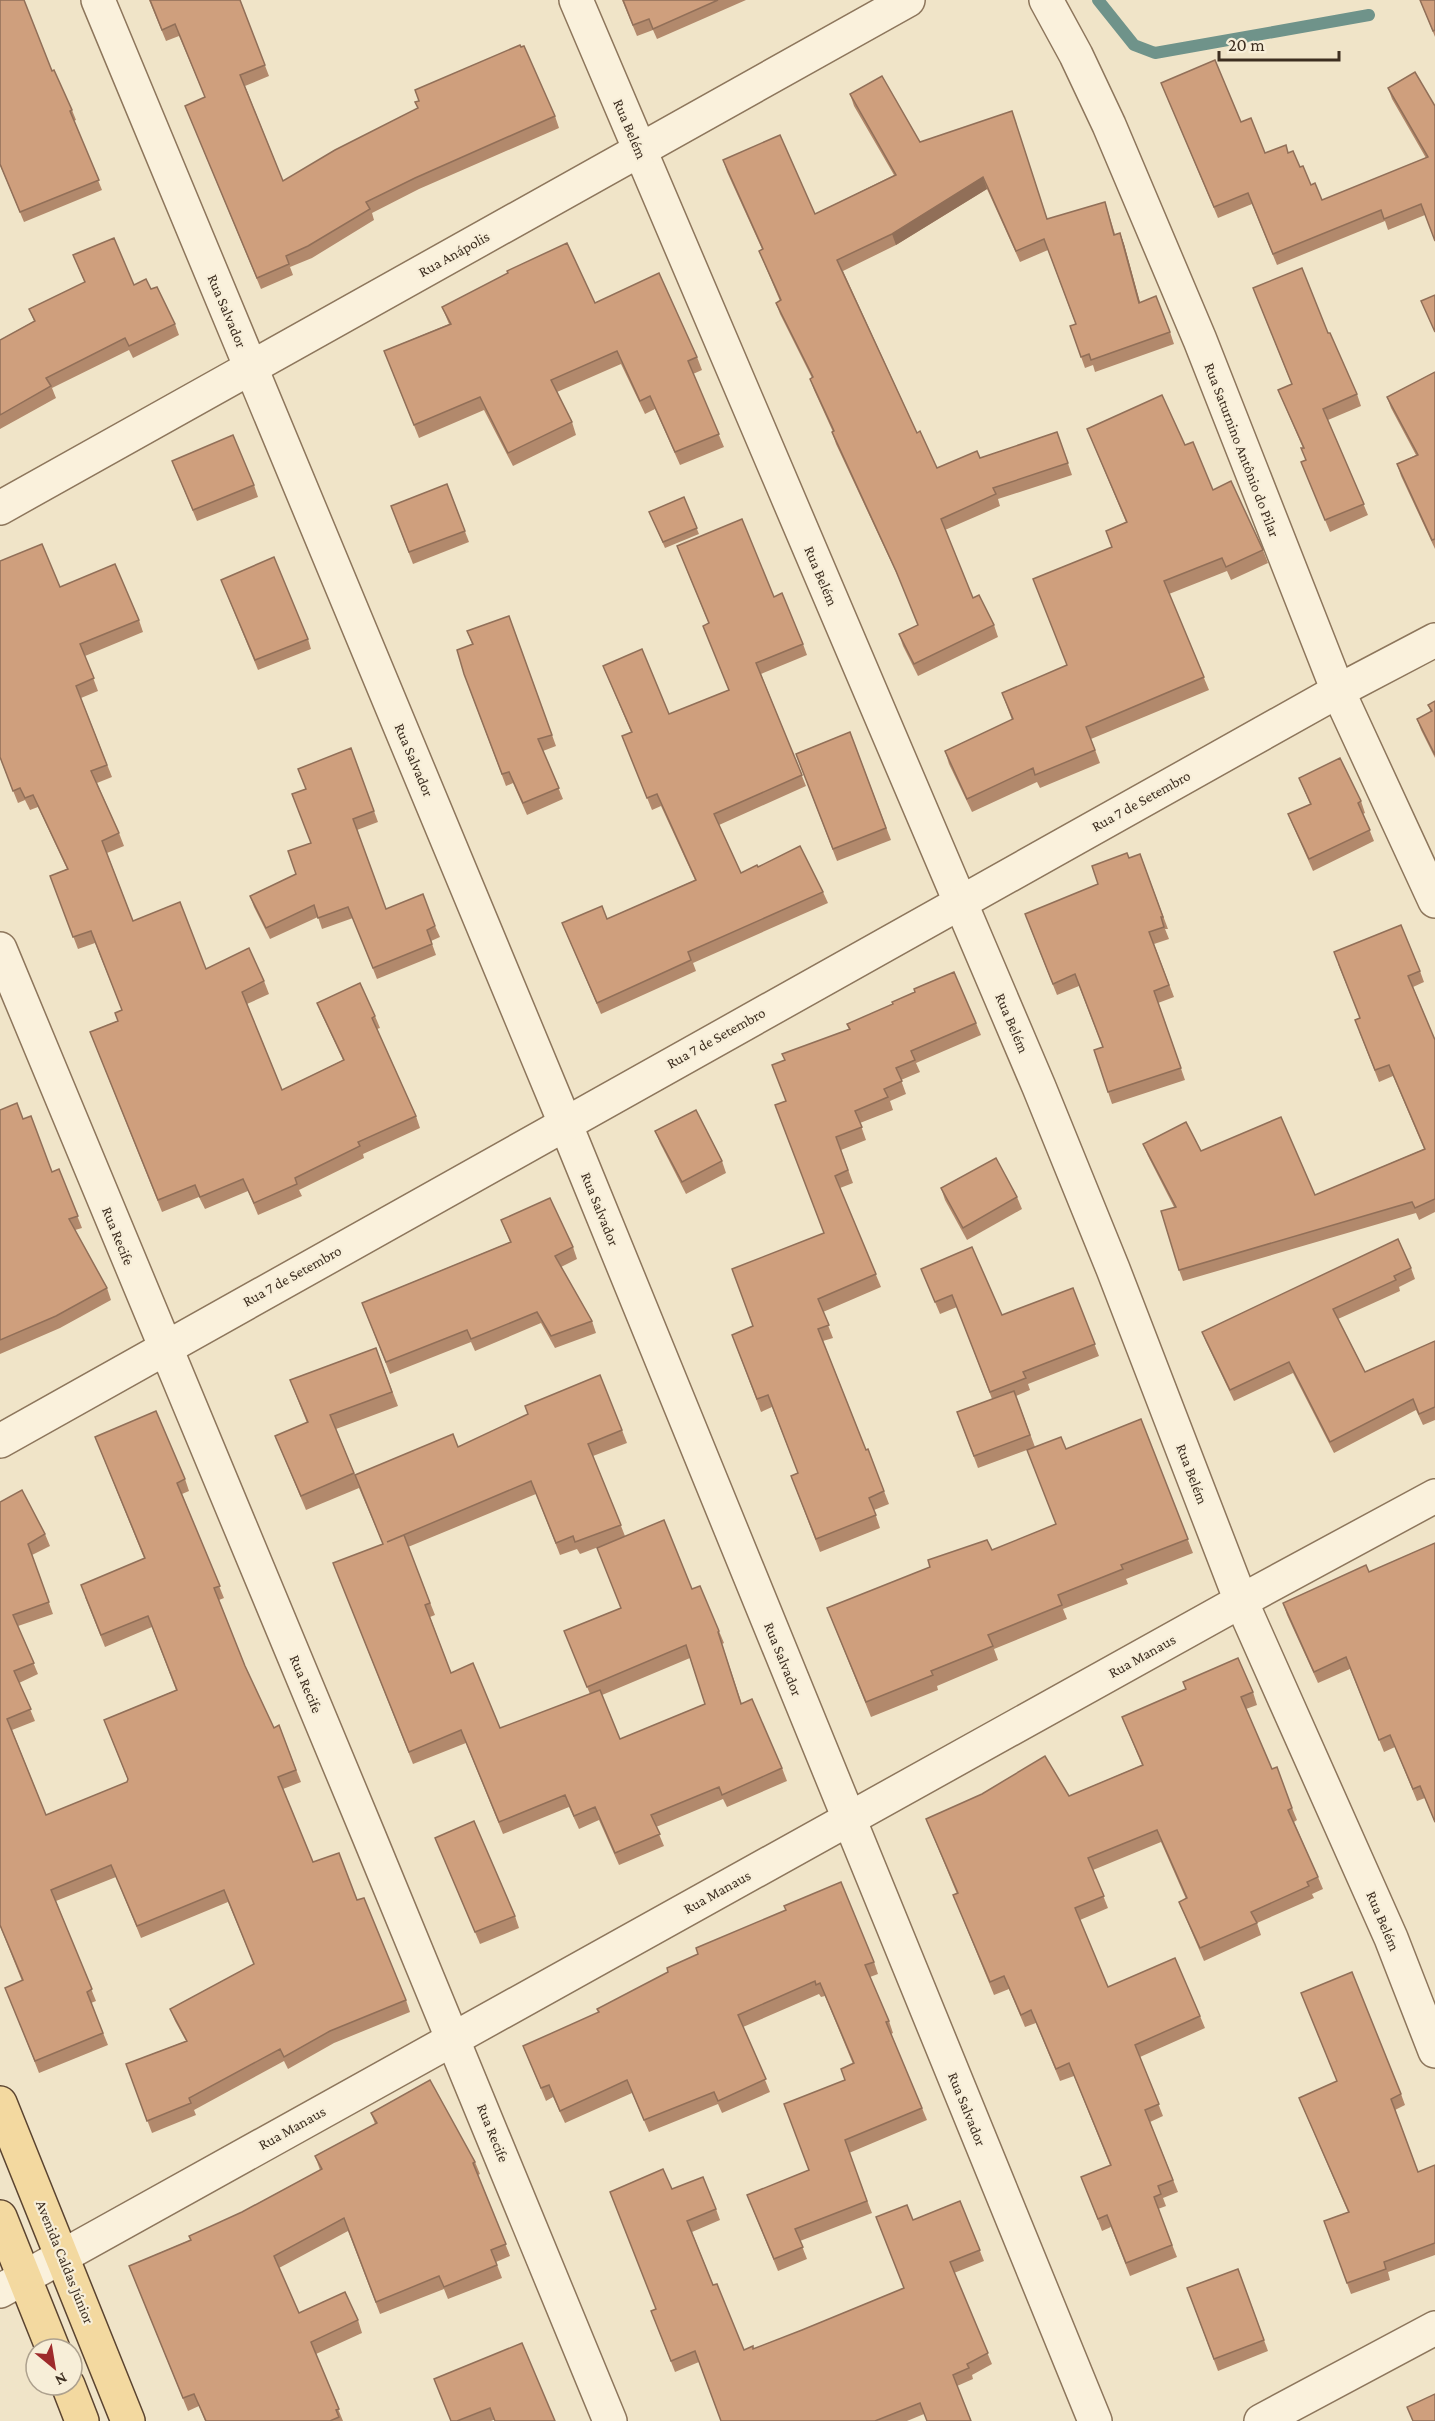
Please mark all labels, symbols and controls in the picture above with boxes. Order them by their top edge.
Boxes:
scale bar [1219,24,1339,62]
text: 20 m [1228,35,1265,55]
street label: Rua Belém [610,97,650,161]
street label: Rua Anápolis [416,228,493,281]
street label: Rua Salvador [204,272,250,351]
street label: Rua Saturnino Antônio do Pilar [1201,361,1283,540]
street label: Rua Belém [801,544,841,608]
street label: Rua Salvador [391,721,437,800]
street label: Rua 7 de Setembro [1089,767,1193,835]
street label: Rua Belém [992,991,1032,1055]
street label: Rua 7 de Setembro [664,1004,768,1072]
street label: Rua Salvador [578,1170,622,1249]
street label: Rua Recife [99,1204,137,1268]
street label: Rua 7 de Setembro [240,1242,344,1310]
street label: Rua Belém [1173,1442,1211,1506]
street label: Rua Salvador [761,1620,805,1699]
street label: Rua Manaus [1106,1631,1178,1681]
street label: Rua Recife [287,1652,326,1716]
street label: Rua Manaus [681,1867,753,1917]
street label: Rua Belém [1363,1889,1403,1953]
street label: Rua Salvador [945,2070,989,2149]
street label: Rua Recife [474,2101,512,2165]
street label: Rua Manaus [256,2103,328,2153]
street label: Avenida Caldas Júnior [32,2198,97,2327]
north arrow [24,2337,84,2397]
text: N [52,2369,70,2390]

